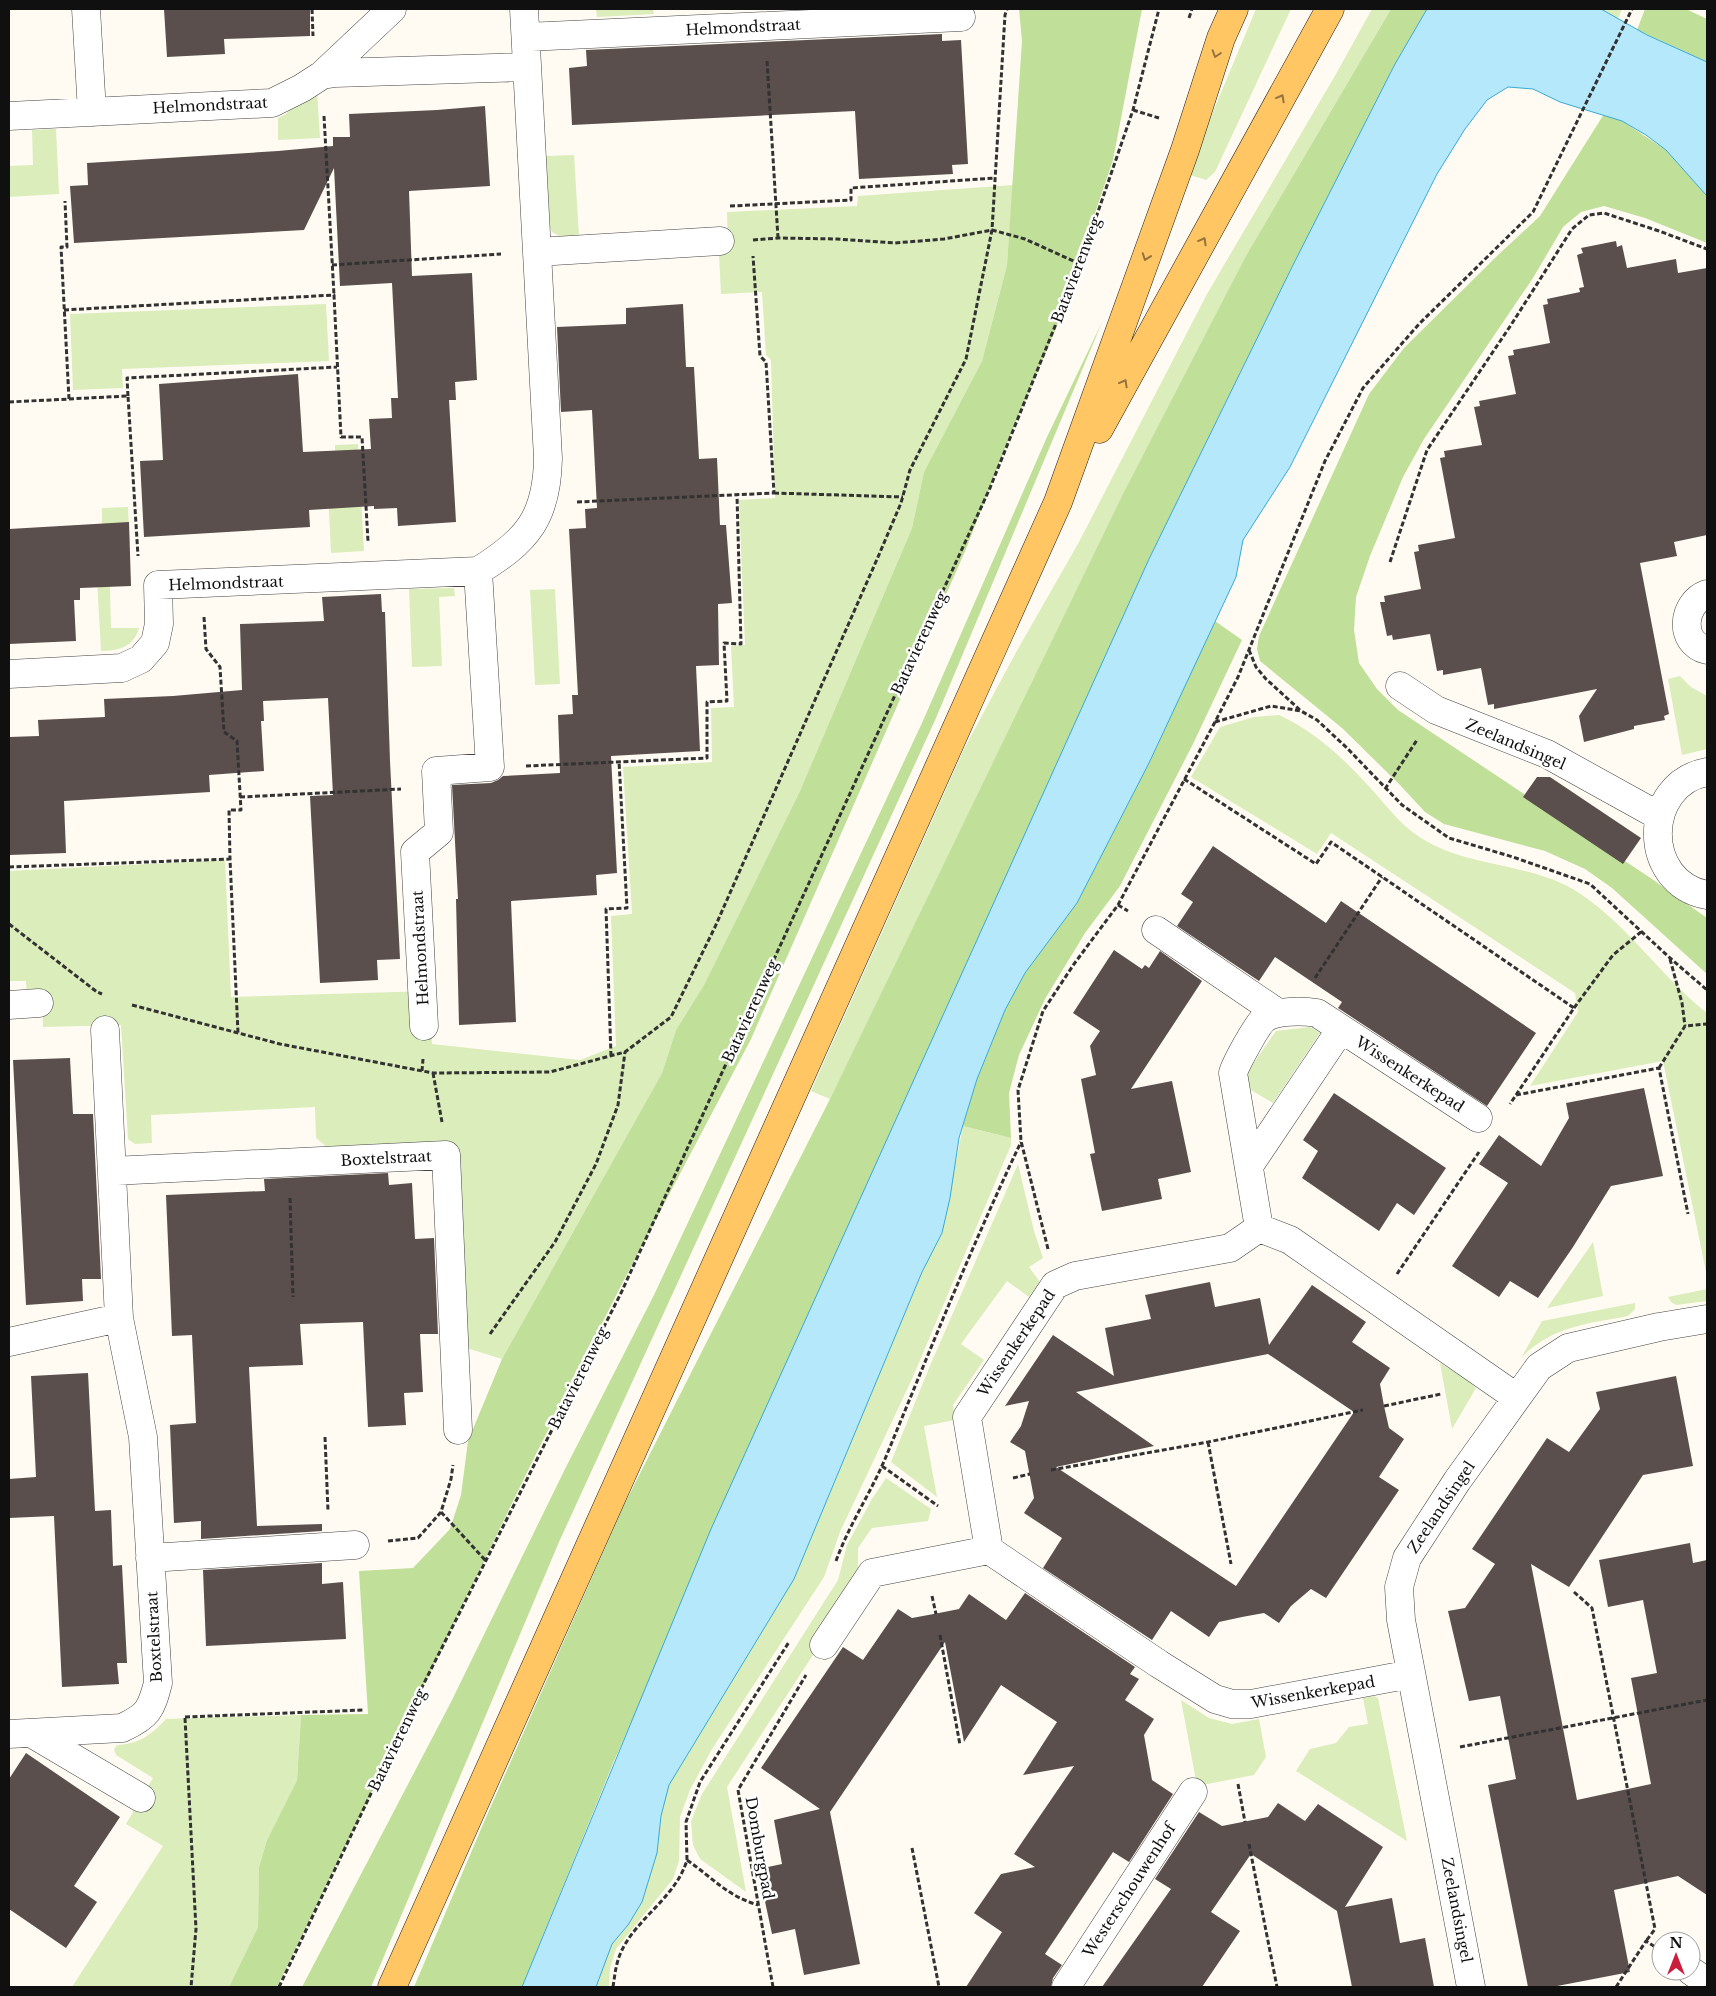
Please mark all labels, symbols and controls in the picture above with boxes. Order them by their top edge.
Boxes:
street label: Helmondstraat [685,14,801,40]
one-way arrow [1212,49,1222,58]
street label: Helmondstraat [152,92,268,118]
one-way arrow [1275,95,1285,104]
street label: Batavierenweg [1047,213,1105,326]
one-way arrow [1196,237,1206,246]
one-way arrow [1142,253,1152,261]
one-way arrow [1118,379,1128,388]
street label: Helmondstraat [168,571,284,595]
street label: Batavierenweg [887,587,952,698]
street label: Zeelandsingel [1463,714,1569,774]
street label: Helmondstraat [407,890,433,1006]
street label: Batavierenweg [718,955,783,1066]
street label: Wissenkerkepad [1351,1031,1468,1116]
street label: Boxtelstraat [340,1146,432,1170]
street label: Wissenkerkepad [972,1286,1059,1401]
street label: Batavierenweg [544,1323,612,1432]
street label: Zeelandsingel [1403,1457,1479,1557]
street label: Boxtelstraat [142,1591,166,1683]
street label: Wissenkerkepad [1249,1672,1376,1712]
street label: Batavierenweg [364,1685,431,1795]
street label: Domburgpad [742,1795,778,1901]
street label: Westerschouwenhof [1078,1818,1180,1961]
street label: Zeelandsingel [1437,1856,1477,1964]
north arrow [1651,1931,1701,1981]
text: N [1669,1934,1683,1952]

